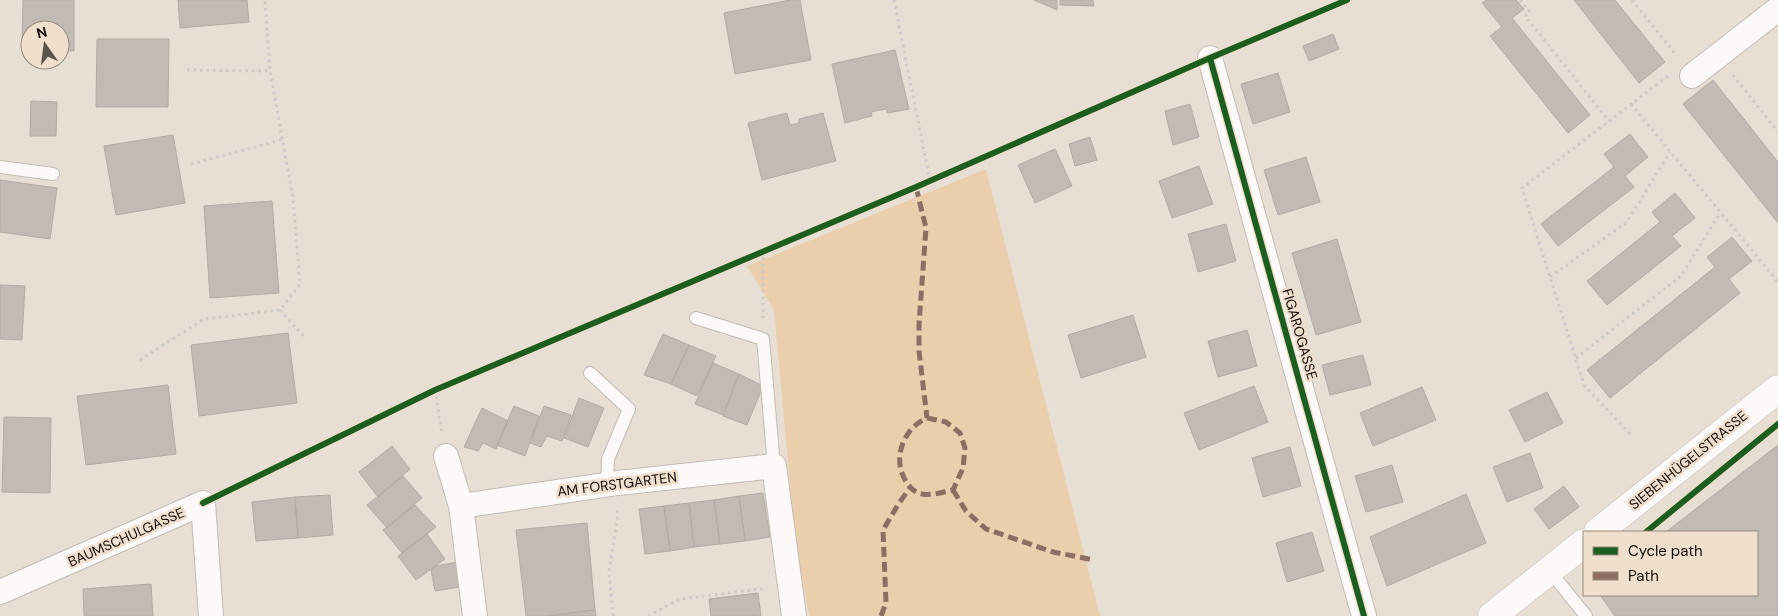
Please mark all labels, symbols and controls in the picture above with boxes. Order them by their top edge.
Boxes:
north arrow [20,20,70,70]
text: N [35,22,49,42]
street label: FIGAROGASSE [1278,286,1322,382]
street label: SIEBENHÜGELSTRASSE [1625,407,1751,513]
street label: AM FORSTGARTEN [556,468,678,500]
street label: BAUMSCHULGASSE [65,503,187,571]
legend [1583,531,1758,596]
text: Cycle path [1628,541,1703,561]
text: Path [1628,566,1659,586]

